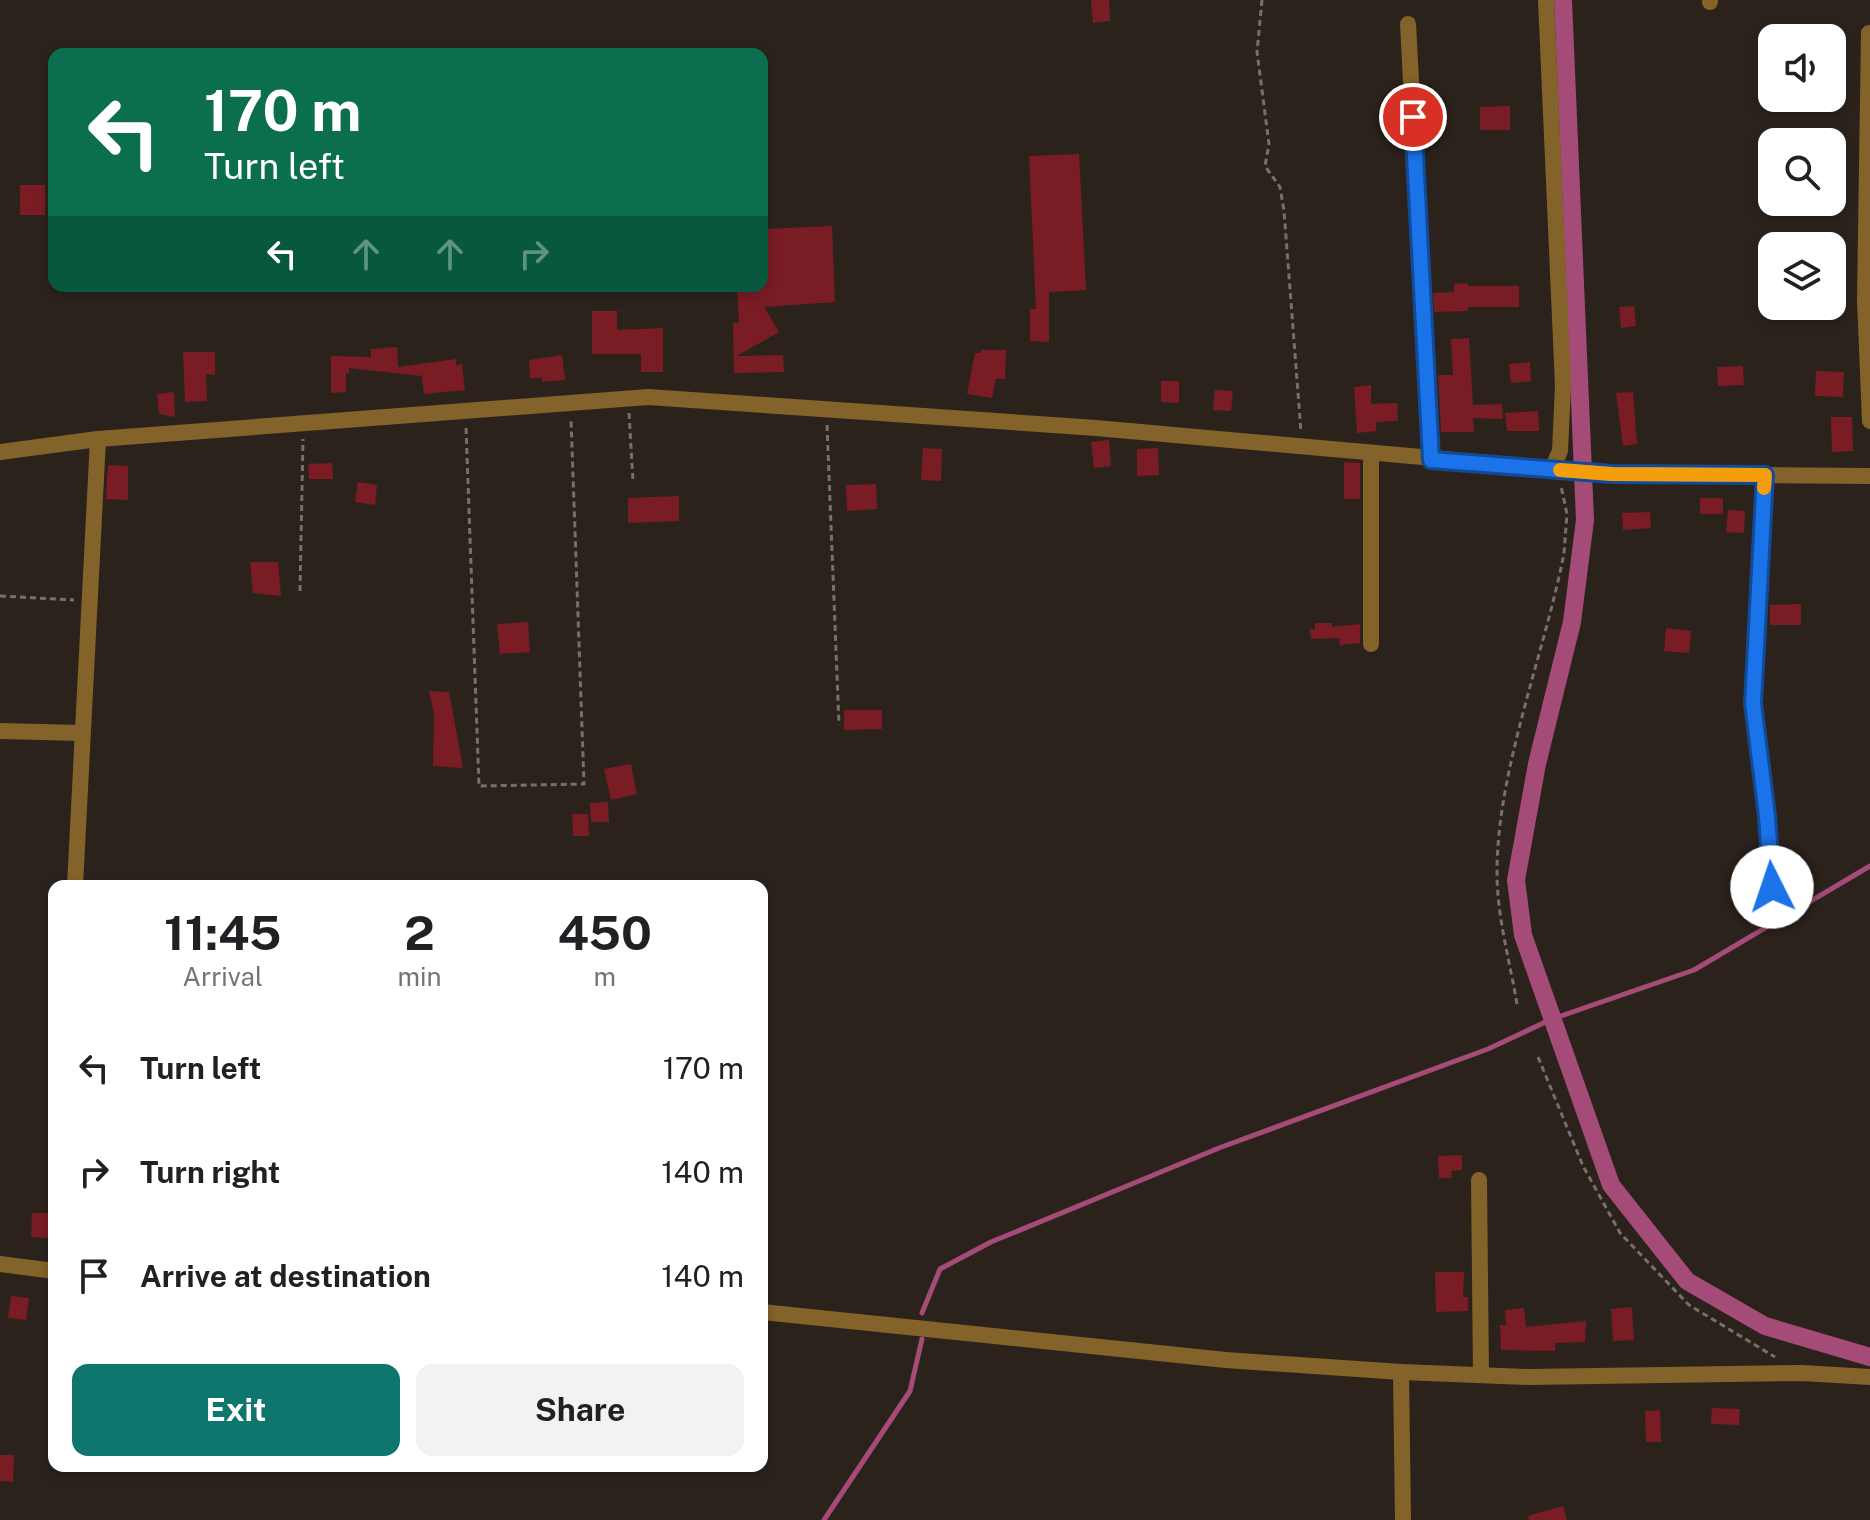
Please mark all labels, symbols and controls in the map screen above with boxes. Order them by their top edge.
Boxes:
map controls [1758,24,1846,320]
button: sound [1758,24,1846,112]
text: 170 m [204,78,361,144]
icon: left [72,80,176,184]
pin [1379,83,1447,151]
icon: arrive [1391,95,1435,139]
button: search [1758,128,1846,216]
text: Turn left [204,145,345,187]
icon: left [260,232,304,276]
icon: ahead [344,232,388,276]
icon: ahead [428,232,472,276]
icon: right [512,232,556,276]
button: layers [1758,232,1846,320]
position arrow [1730,845,1814,929]
text: 11:45 [164,904,281,961]
text: 2 [404,904,435,961]
text: 450 [558,904,652,961]
text: Arrival [183,961,263,992]
text: min [397,961,442,992]
text: m [593,961,616,992]
icon: left [72,1046,116,1090]
text: Turn left [140,1050,261,1086]
text: 170 m [663,1050,744,1086]
icon: right [72,1150,116,1194]
text: Turn right [140,1154,280,1190]
text: 140 m [661,1154,744,1190]
icon: arrive [72,1254,116,1298]
text: Arrive at destination [140,1258,431,1294]
text: 140 m [661,1258,744,1294]
button: Exit [72,1364,400,1456]
button: Share [416,1364,744,1456]

